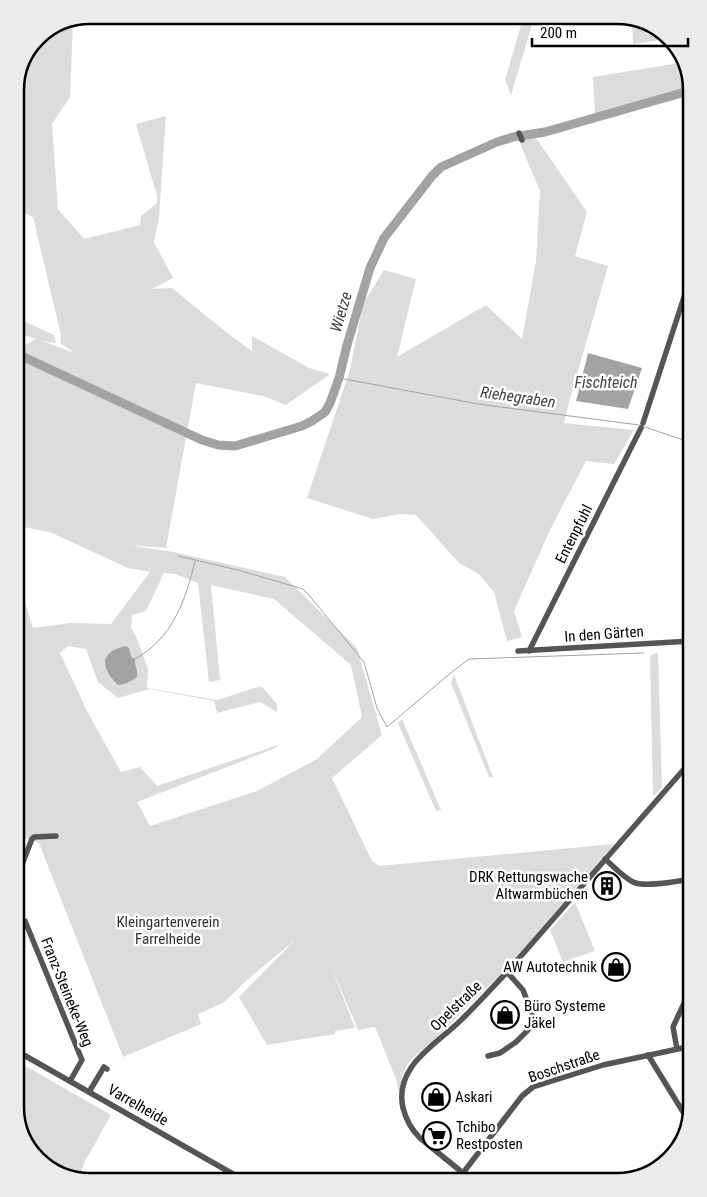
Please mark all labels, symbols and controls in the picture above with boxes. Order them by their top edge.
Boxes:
scale bar [532,15,688,47]
text: 200 m [540,24,577,42]
water label: Wietze [326,290,356,334]
water label: Fischteich [575,373,637,392]
water label: Riehegraben [479,382,557,412]
street label: Entenpfuhl [552,502,596,566]
street label: In den Gärten [564,622,644,646]
place label: DRK Rettungswache Altwarmbüchen [469,868,588,903]
building icon: DRK Rettungswache Altwarmbüchen [592,871,622,901]
park label: Kleingartenverein Farrelheide [116,913,220,948]
street label: Franz-Steineke-Weg [37,935,97,1049]
shop icon: AW Autotechnik [601,952,631,982]
place label: AW Autotechnik [503,958,597,976]
street label: Opelstraße [427,977,485,1035]
place label: Büro Systeme Jäkel [524,997,606,1032]
shop icon: Büro Systeme Jäkel [490,1000,520,1030]
street label: Boschstraße [526,1045,602,1087]
street label: Varrelheide [105,1080,171,1130]
shop icon: Askari [421,1082,451,1112]
place label: Askari [455,1088,492,1106]
place label: Tchibo Restposten [456,1118,523,1153]
supermarket icon: Tchibo Restposten [422,1121,452,1151]

